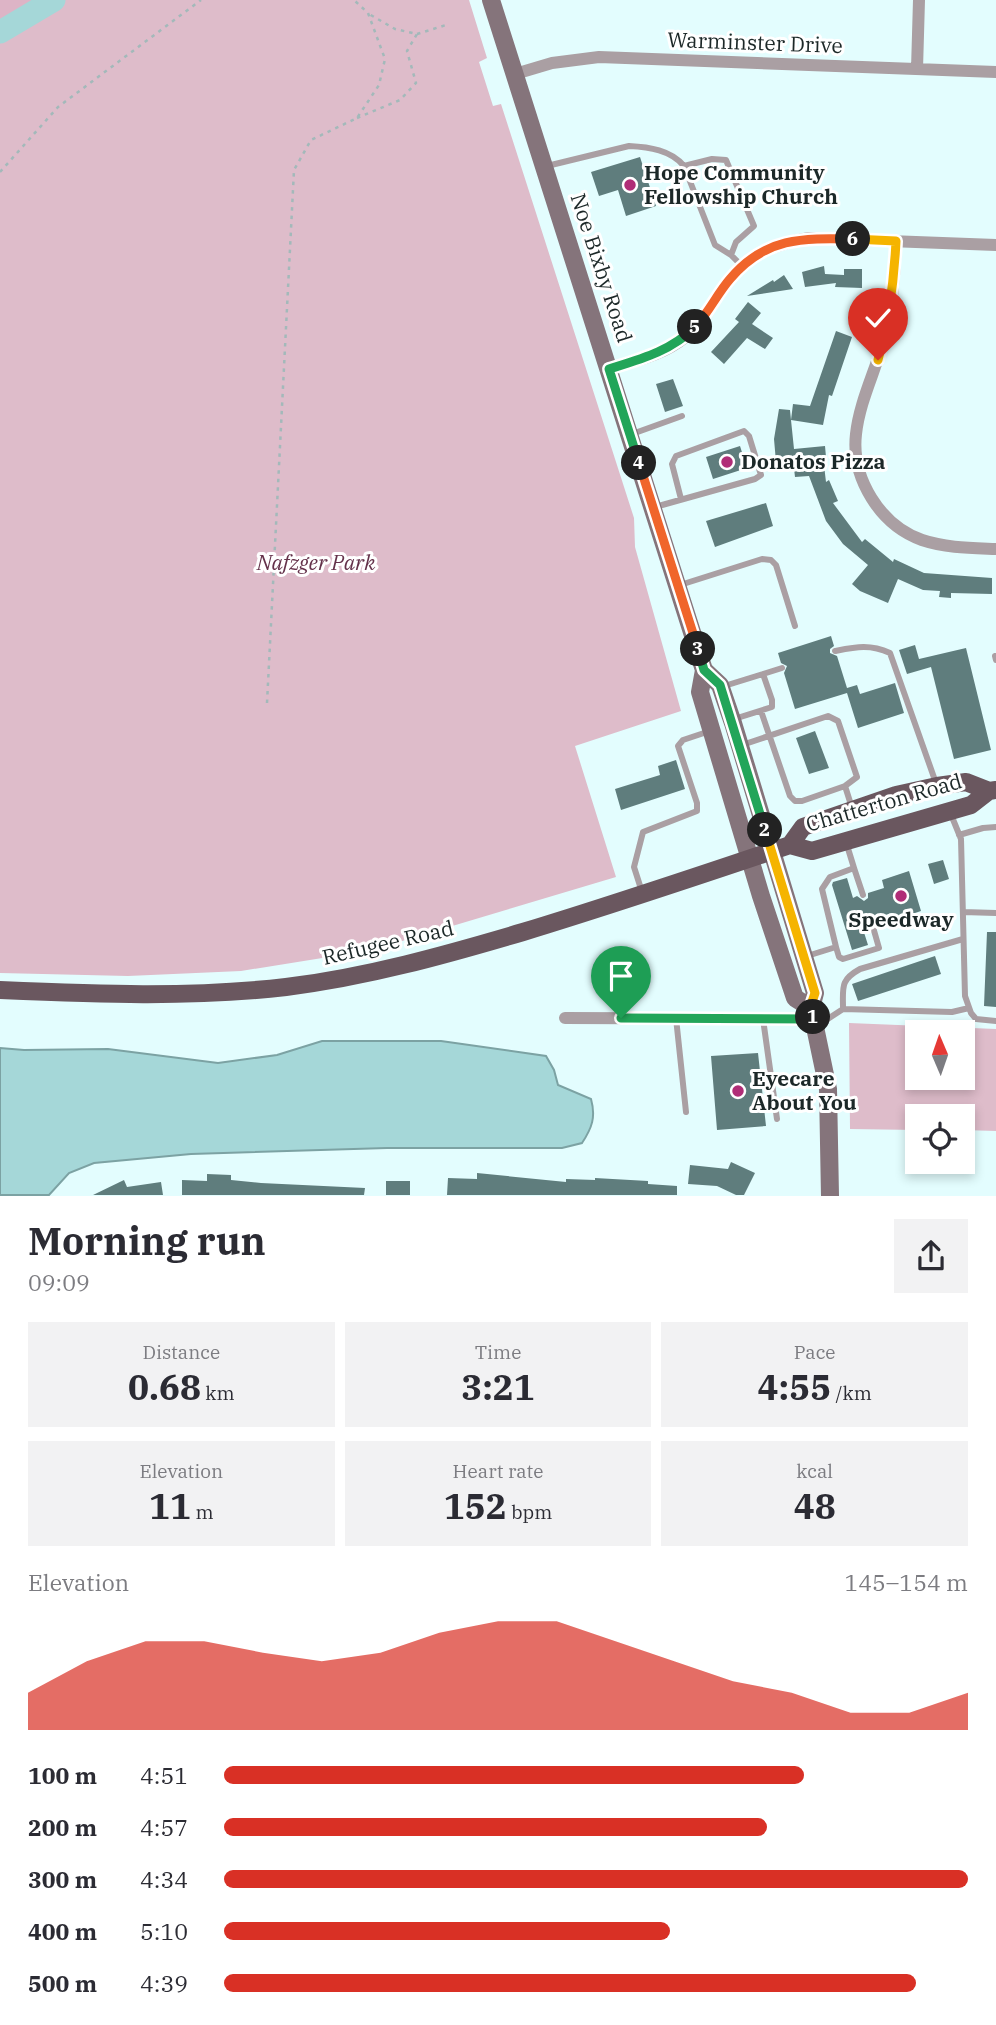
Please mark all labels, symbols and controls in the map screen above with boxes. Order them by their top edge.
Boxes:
street label: Warminster Drive [667,25,843,59]
place label: Hope Community Fellowship Church [644,158,838,210]
marker: Hope Community Fellowship Church [622,177,638,193]
street label: Noe Bixby Road [565,189,639,346]
pin: 6 [836,222,870,256]
text: 6 [847,226,858,250]
pin [848,288,908,360]
icon: check [859,299,897,337]
pin: 5 [678,310,712,344]
text: 5 [689,314,700,338]
pin: 4 [622,446,656,480]
place label: Donatos Pizza [741,447,885,475]
text: 4 [633,450,644,474]
marker: Donatos Pizza [719,454,735,470]
park label: Nafzger Park [256,548,376,576]
pin: 3 [680,632,716,666]
text: 3 [692,636,703,660]
street label: Chatterton Road [802,766,965,838]
pin: 2 [748,812,782,848]
text: 2 [759,817,770,841]
marker: Speedway [893,888,909,904]
place label: Speedway [848,905,954,933]
street label: Refugee Road [319,913,456,971]
pin [591,946,651,1018]
icon: arrive [602,957,640,995]
pin: 1 [796,1000,830,1034]
text: 1 [807,1004,818,1028]
north arrow [905,1020,975,1090]
map controls [905,1020,975,1174]
place label: Eyecare About You [752,1064,857,1116]
marker: Eyecare About You [730,1083,746,1099]
button: locate [905,1104,975,1174]
text: Morning run [28,1216,266,1265]
button: share [894,1219,968,1293]
text: 09:09 [28,1267,90,1297]
text: Distance [143,1340,220,1364]
text: Time [475,1340,521,1364]
text: Pace [794,1340,836,1364]
text: 0.68 [128,1364,201,1410]
text: 3:21 [461,1364,535,1410]
text: 4:55 [758,1364,831,1410]
text: km [201,1381,235,1405]
text: /km [831,1381,872,1405]
text: Elevation [139,1459,223,1483]
text: Heart rate [453,1459,543,1483]
text: kcal [796,1459,833,1483]
text: 11 [149,1483,191,1529]
text: 152 [444,1483,507,1529]
text: 48 [794,1483,836,1529]
text: m [191,1500,214,1524]
text: bpm [507,1500,552,1524]
text: Elevation [28,1567,129,1597]
text: 145–154 m [844,1567,968,1597]
text: 100 m [28,1760,97,1790]
text: 4:51 [140,1760,188,1790]
text: 200 m [28,1812,97,1842]
text: 4:57 [140,1812,188,1842]
text: 300 m [28,1864,97,1894]
text: 4:34 [140,1864,188,1894]
text: 400 m [28,1916,97,1946]
text: 5:10 [140,1916,188,1946]
text: 500 m [28,1968,97,1998]
text: 4:39 [140,1968,188,1998]

